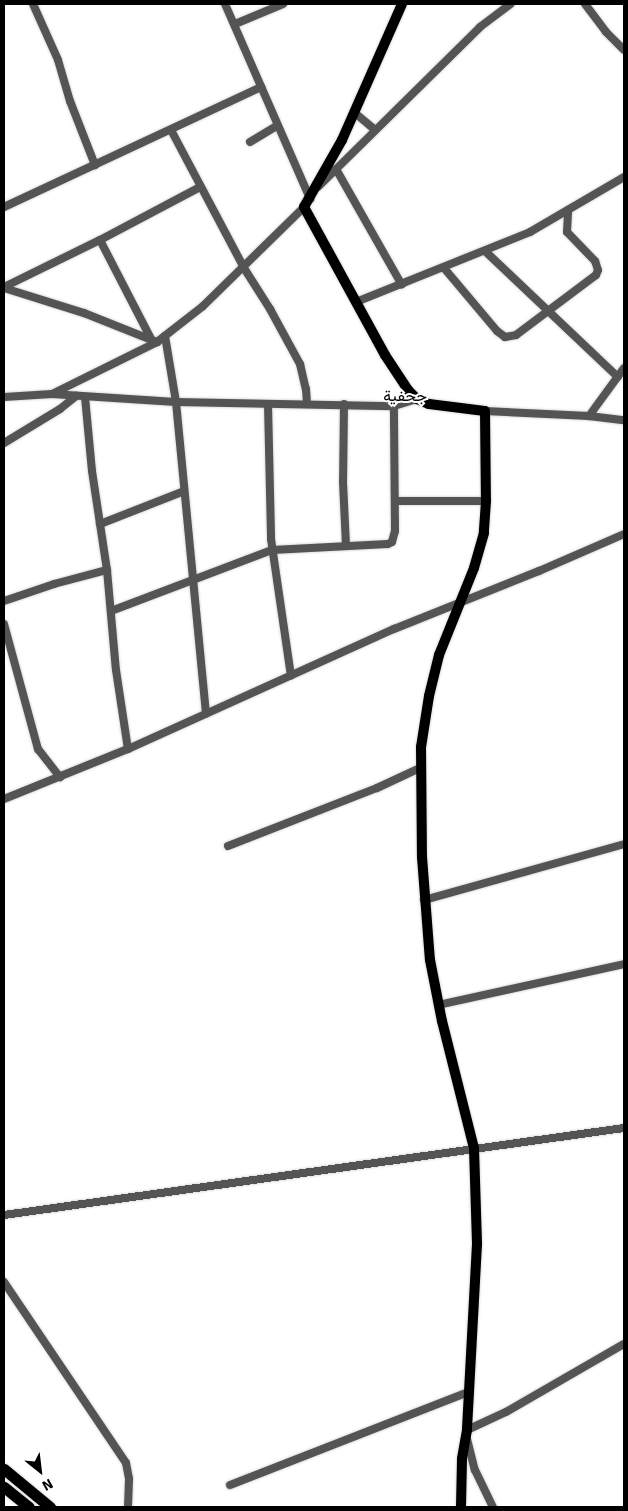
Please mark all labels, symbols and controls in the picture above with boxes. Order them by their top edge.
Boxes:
district label: جحفية [383,386,427,406]
north arrow [15,1446,65,1496]
text: N [39,1475,56,1494]

